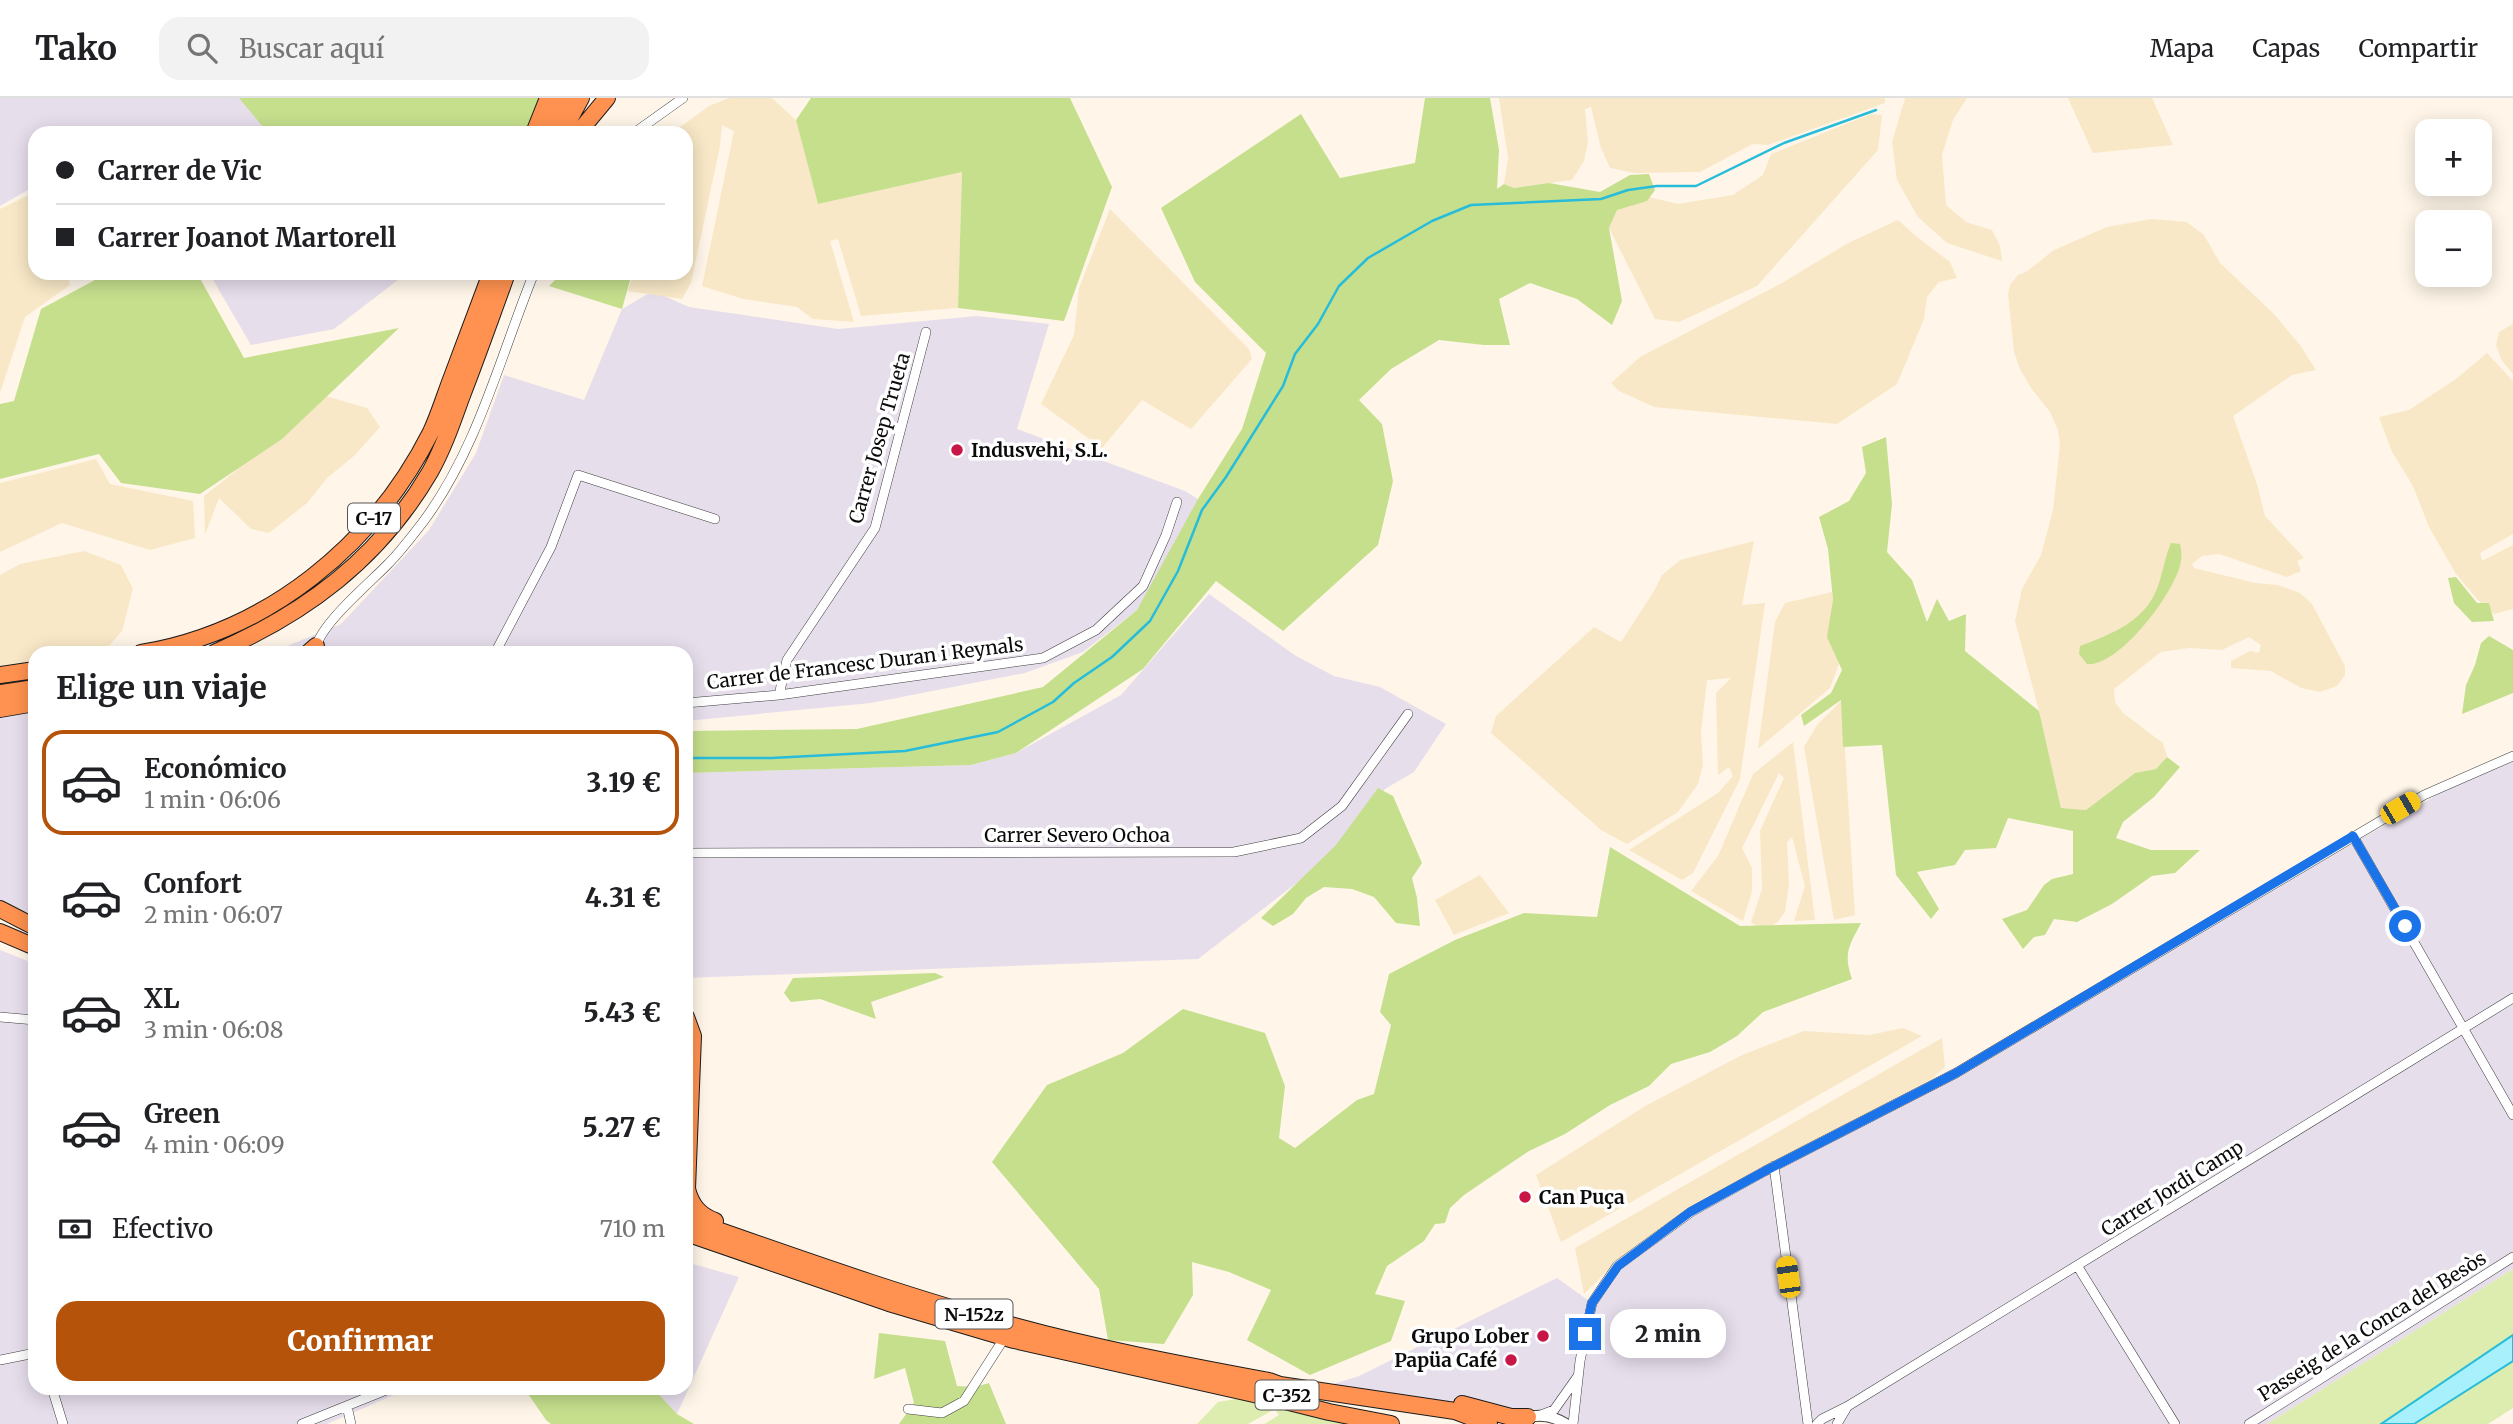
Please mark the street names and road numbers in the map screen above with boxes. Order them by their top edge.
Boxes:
street label: Carrer Josep Trueta [843,350,915,526]
road number: C-17 [348,504,400,532]
street label: Carrer de Francesc Duran i Reynals [705,632,1025,694]
street label: Carrer Severo Ochoa [984,823,1170,847]
street label: Carrer Jordi Camp [2097,1135,2247,1241]
street label: Passeig de la Conca del Besòs [2254,1246,2490,1406]
road number: N-152z [936,1300,1012,1329]
road number: C-352 [1256,1380,1318,1410]

